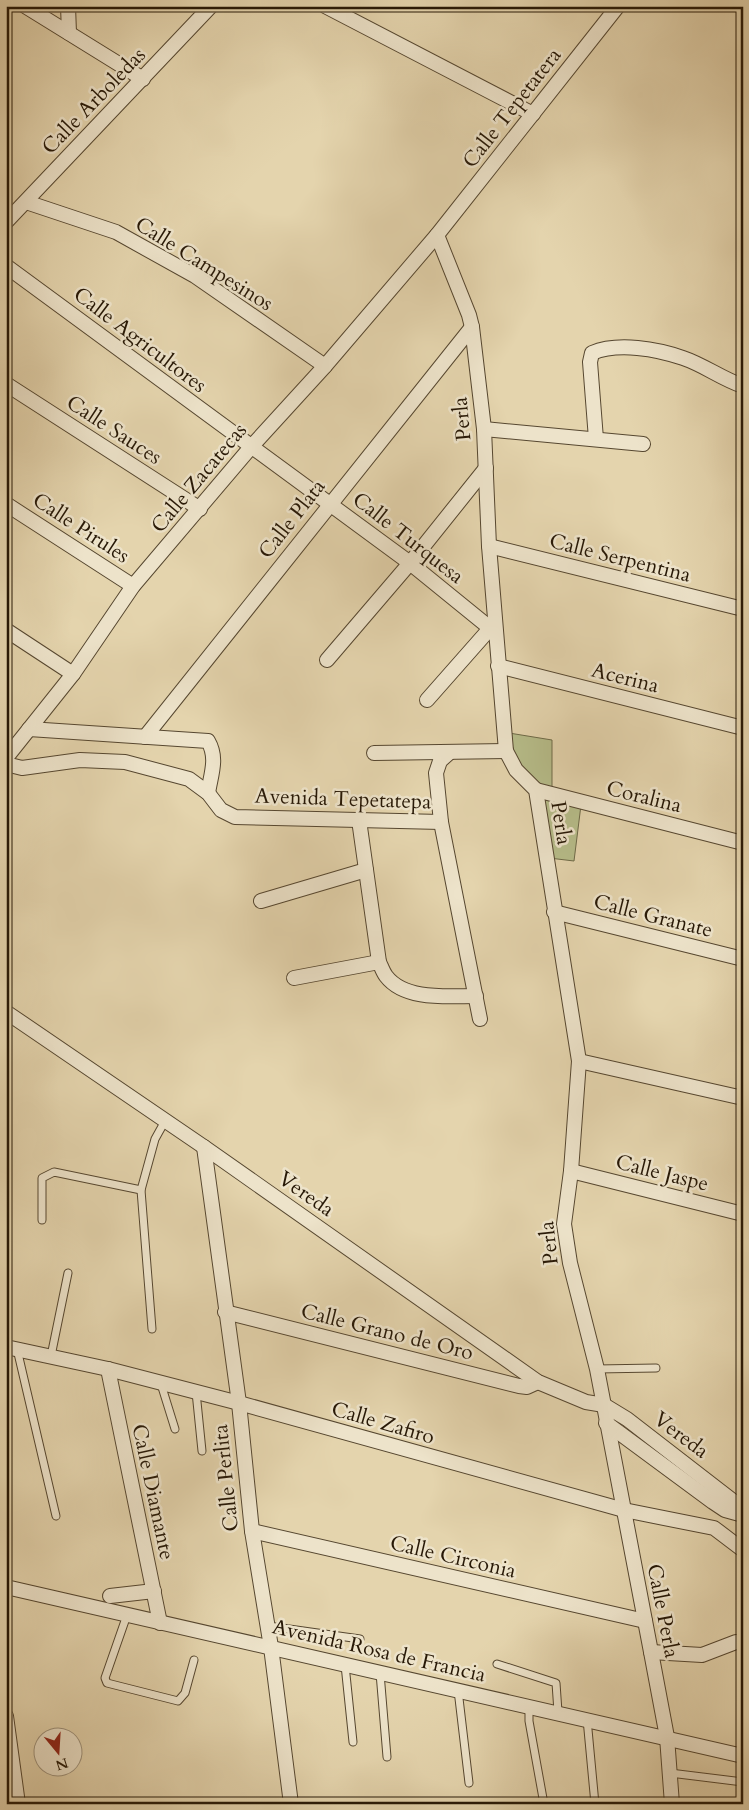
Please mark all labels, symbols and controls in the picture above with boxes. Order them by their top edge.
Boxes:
street label: Calle Arboledas [36,41,152,161]
street label: Calle Tepetatera [456,42,568,174]
street label: Calle Campesinos [129,210,279,318]
street label: Calle Agricultores [67,280,213,400]
street label: Calle Sauces [61,388,167,472]
street label: Perla [446,396,478,442]
street label: Calle Zacatecas [144,417,254,539]
street label: Calle Plata [252,473,332,565]
street label: Calle Turquesa [346,485,470,591]
street label: Calle Pirules [27,486,135,570]
street label: Calle Serpentina [546,526,694,590]
street label: Acerina [588,656,662,700]
street label: Coralina [603,774,685,820]
street label: Avenida Tepetatepa [254,781,432,817]
street label: Perla [543,799,579,847]
street label: Calle Granate [591,887,715,945]
street label: Calle Jaspe [612,1147,712,1199]
street label: Vereda [272,1164,340,1224]
street label: Perla [532,1220,566,1266]
street label: Calle Grano de Oro [298,1297,476,1367]
street label: Calle Zafiro [328,1394,438,1452]
street label: Vereda [647,1405,715,1465]
street label: Calle Diamante [124,1422,182,1562]
street label: Calle Perlita [206,1423,246,1533]
street label: Calle Circonia [387,1528,519,1586]
street label: Calle Perla [640,1562,686,1660]
street label: Avenida Rosa de Francia [270,1612,488,1690]
north arrow [32,1728,82,1778]
text: N [53,1753,71,1775]

